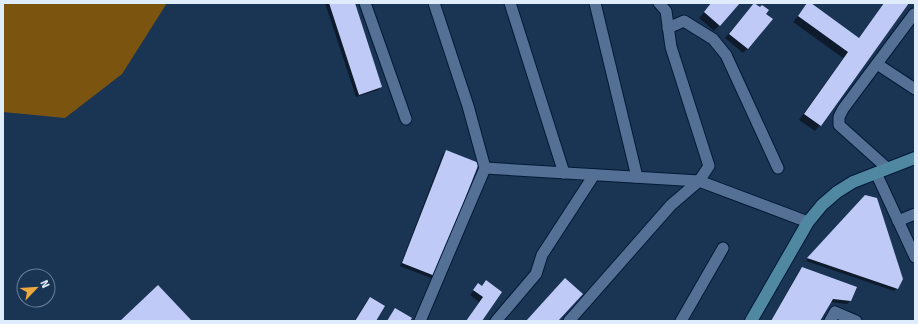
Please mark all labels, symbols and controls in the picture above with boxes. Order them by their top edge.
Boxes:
north arrow [16,268,56,308]
text: N [37,278,52,290]

